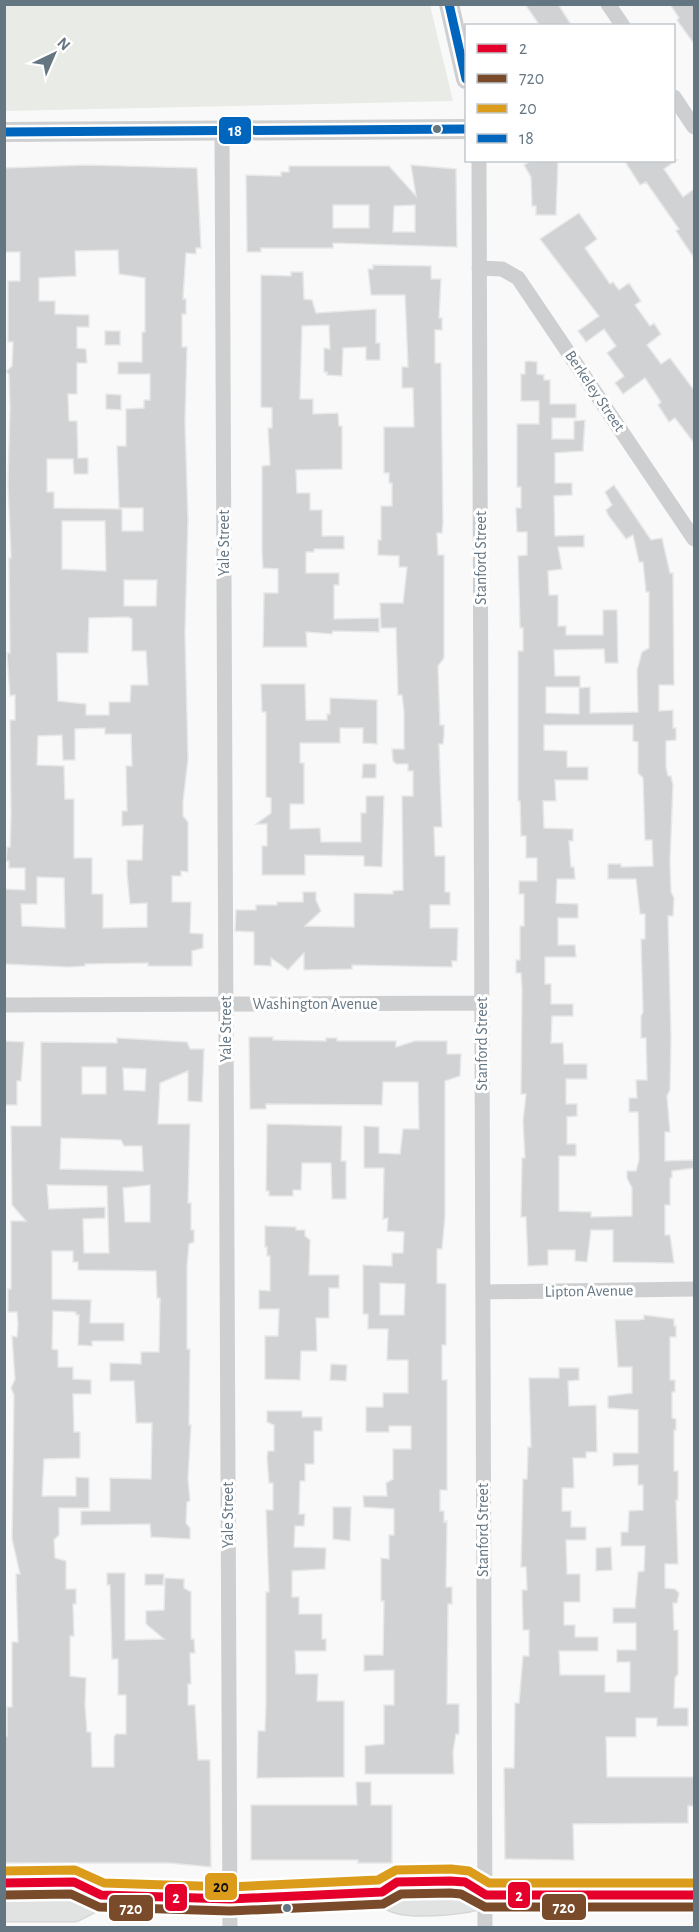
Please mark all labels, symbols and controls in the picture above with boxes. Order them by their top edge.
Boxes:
north arrow [24,24,84,84]
legend [465,24,675,162]
text: N [54,34,73,54]
text: 2 [519,40,527,58]
text: 720 [519,70,544,88]
text: 20 [519,100,537,118]
line badge: 18 [218,116,252,145]
text: 18 [228,123,242,139]
unlabelled marker [431,123,443,135]
text: 18 [519,130,534,148]
street label: Berkeley Street [561,348,628,435]
street label: Yale Street [216,510,232,576]
street label: Stanford Street [473,511,489,605]
street label: Yale Street [218,996,234,1062]
street label: Washington Avenue [252,996,378,1012]
street label: Stanford Street [474,997,490,1091]
street label: Lipton Avenue [544,1282,634,1300]
street label: Yale Street [220,1482,236,1548]
street label: Stanford Street [475,1483,491,1577]
line badge: 20 [204,1872,238,1901]
text: 20 [213,1879,229,1895]
line badge: 2 [507,1881,531,1909]
line badge: 2 [164,1883,188,1912]
text: 2 [515,1888,523,1904]
text: 2 [172,1890,180,1906]
line badge: 720 [541,1893,587,1921]
line badge: 720 [108,1894,154,1922]
text: 720 [553,1900,575,1916]
text: 720 [120,1901,142,1917]
unlabelled marker [281,1902,293,1914]

